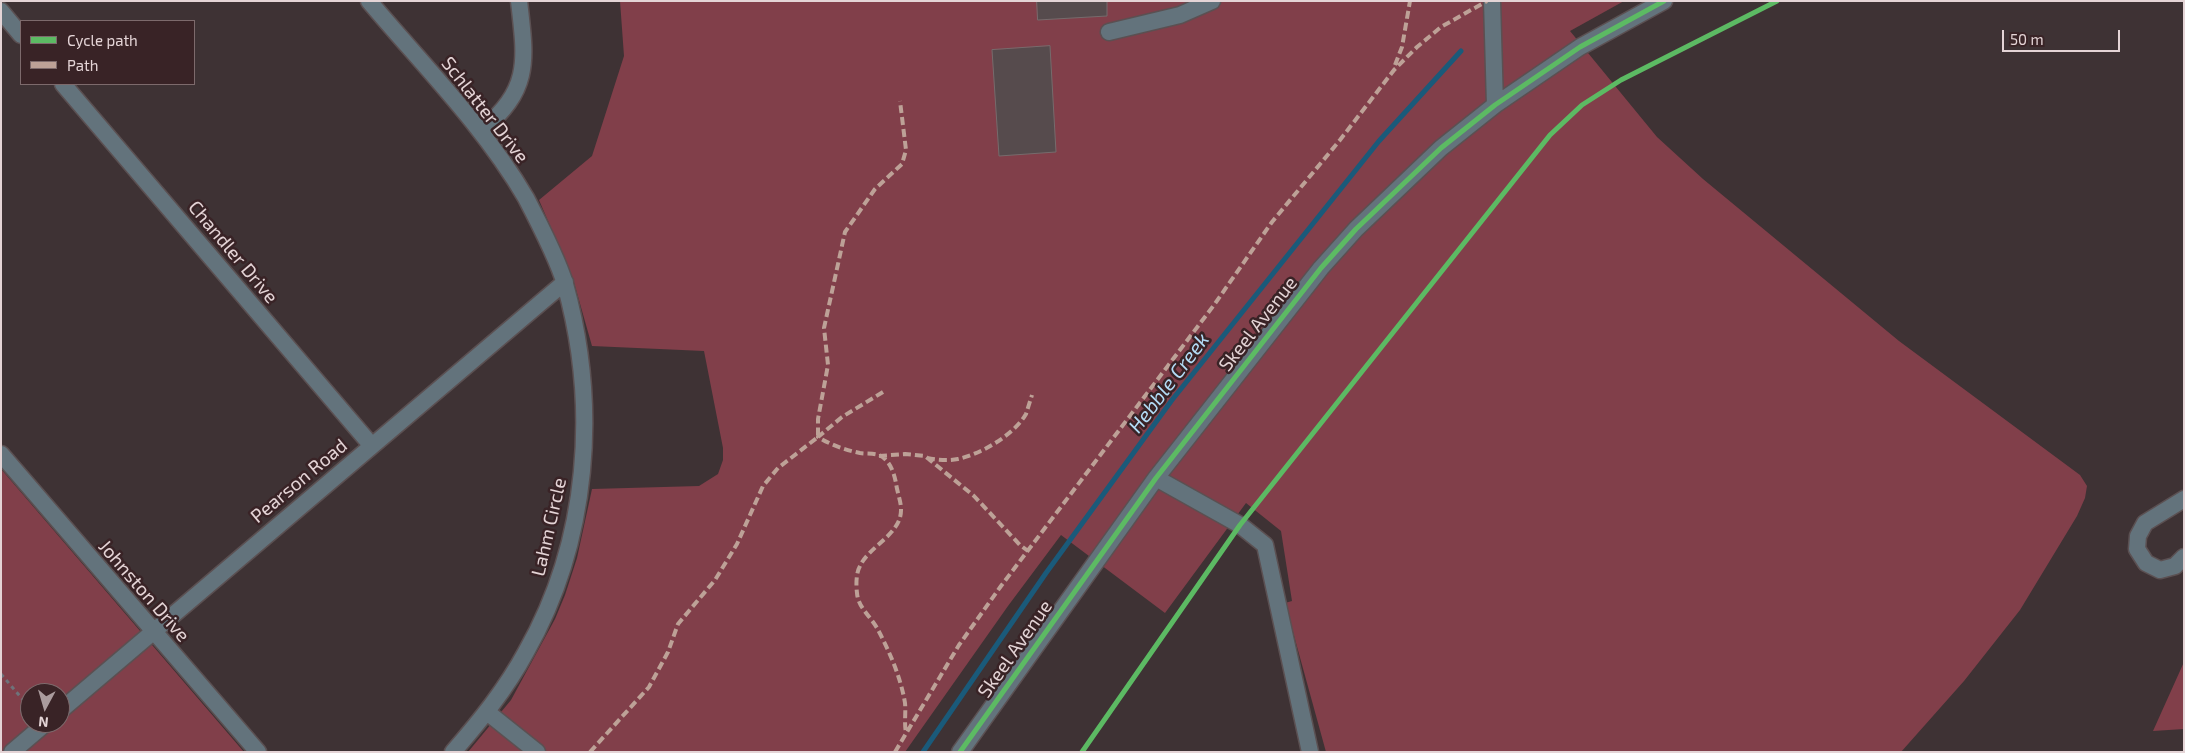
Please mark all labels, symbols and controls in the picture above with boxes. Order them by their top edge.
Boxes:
legend [20,20,195,85]
scale bar [2005,20,2122,52]
text: 50 m [2010,30,2044,48]
text: Cycle path [67,31,138,49]
street label: Schlatter Drive [436,52,534,168]
text: Path [67,56,98,74]
street label: Chandler Drive [183,196,283,308]
street label: Skeel Avenue [1214,272,1302,376]
water label: Hebble Creek [1124,328,1214,438]
street label: Pearson Road [246,434,352,528]
street label: Lahm Circle [527,476,571,578]
street label: Johnston Drive [94,535,194,647]
street label: Skeel Avenue [973,596,1057,702]
north arrow [20,683,70,733]
text: N [38,713,49,731]

